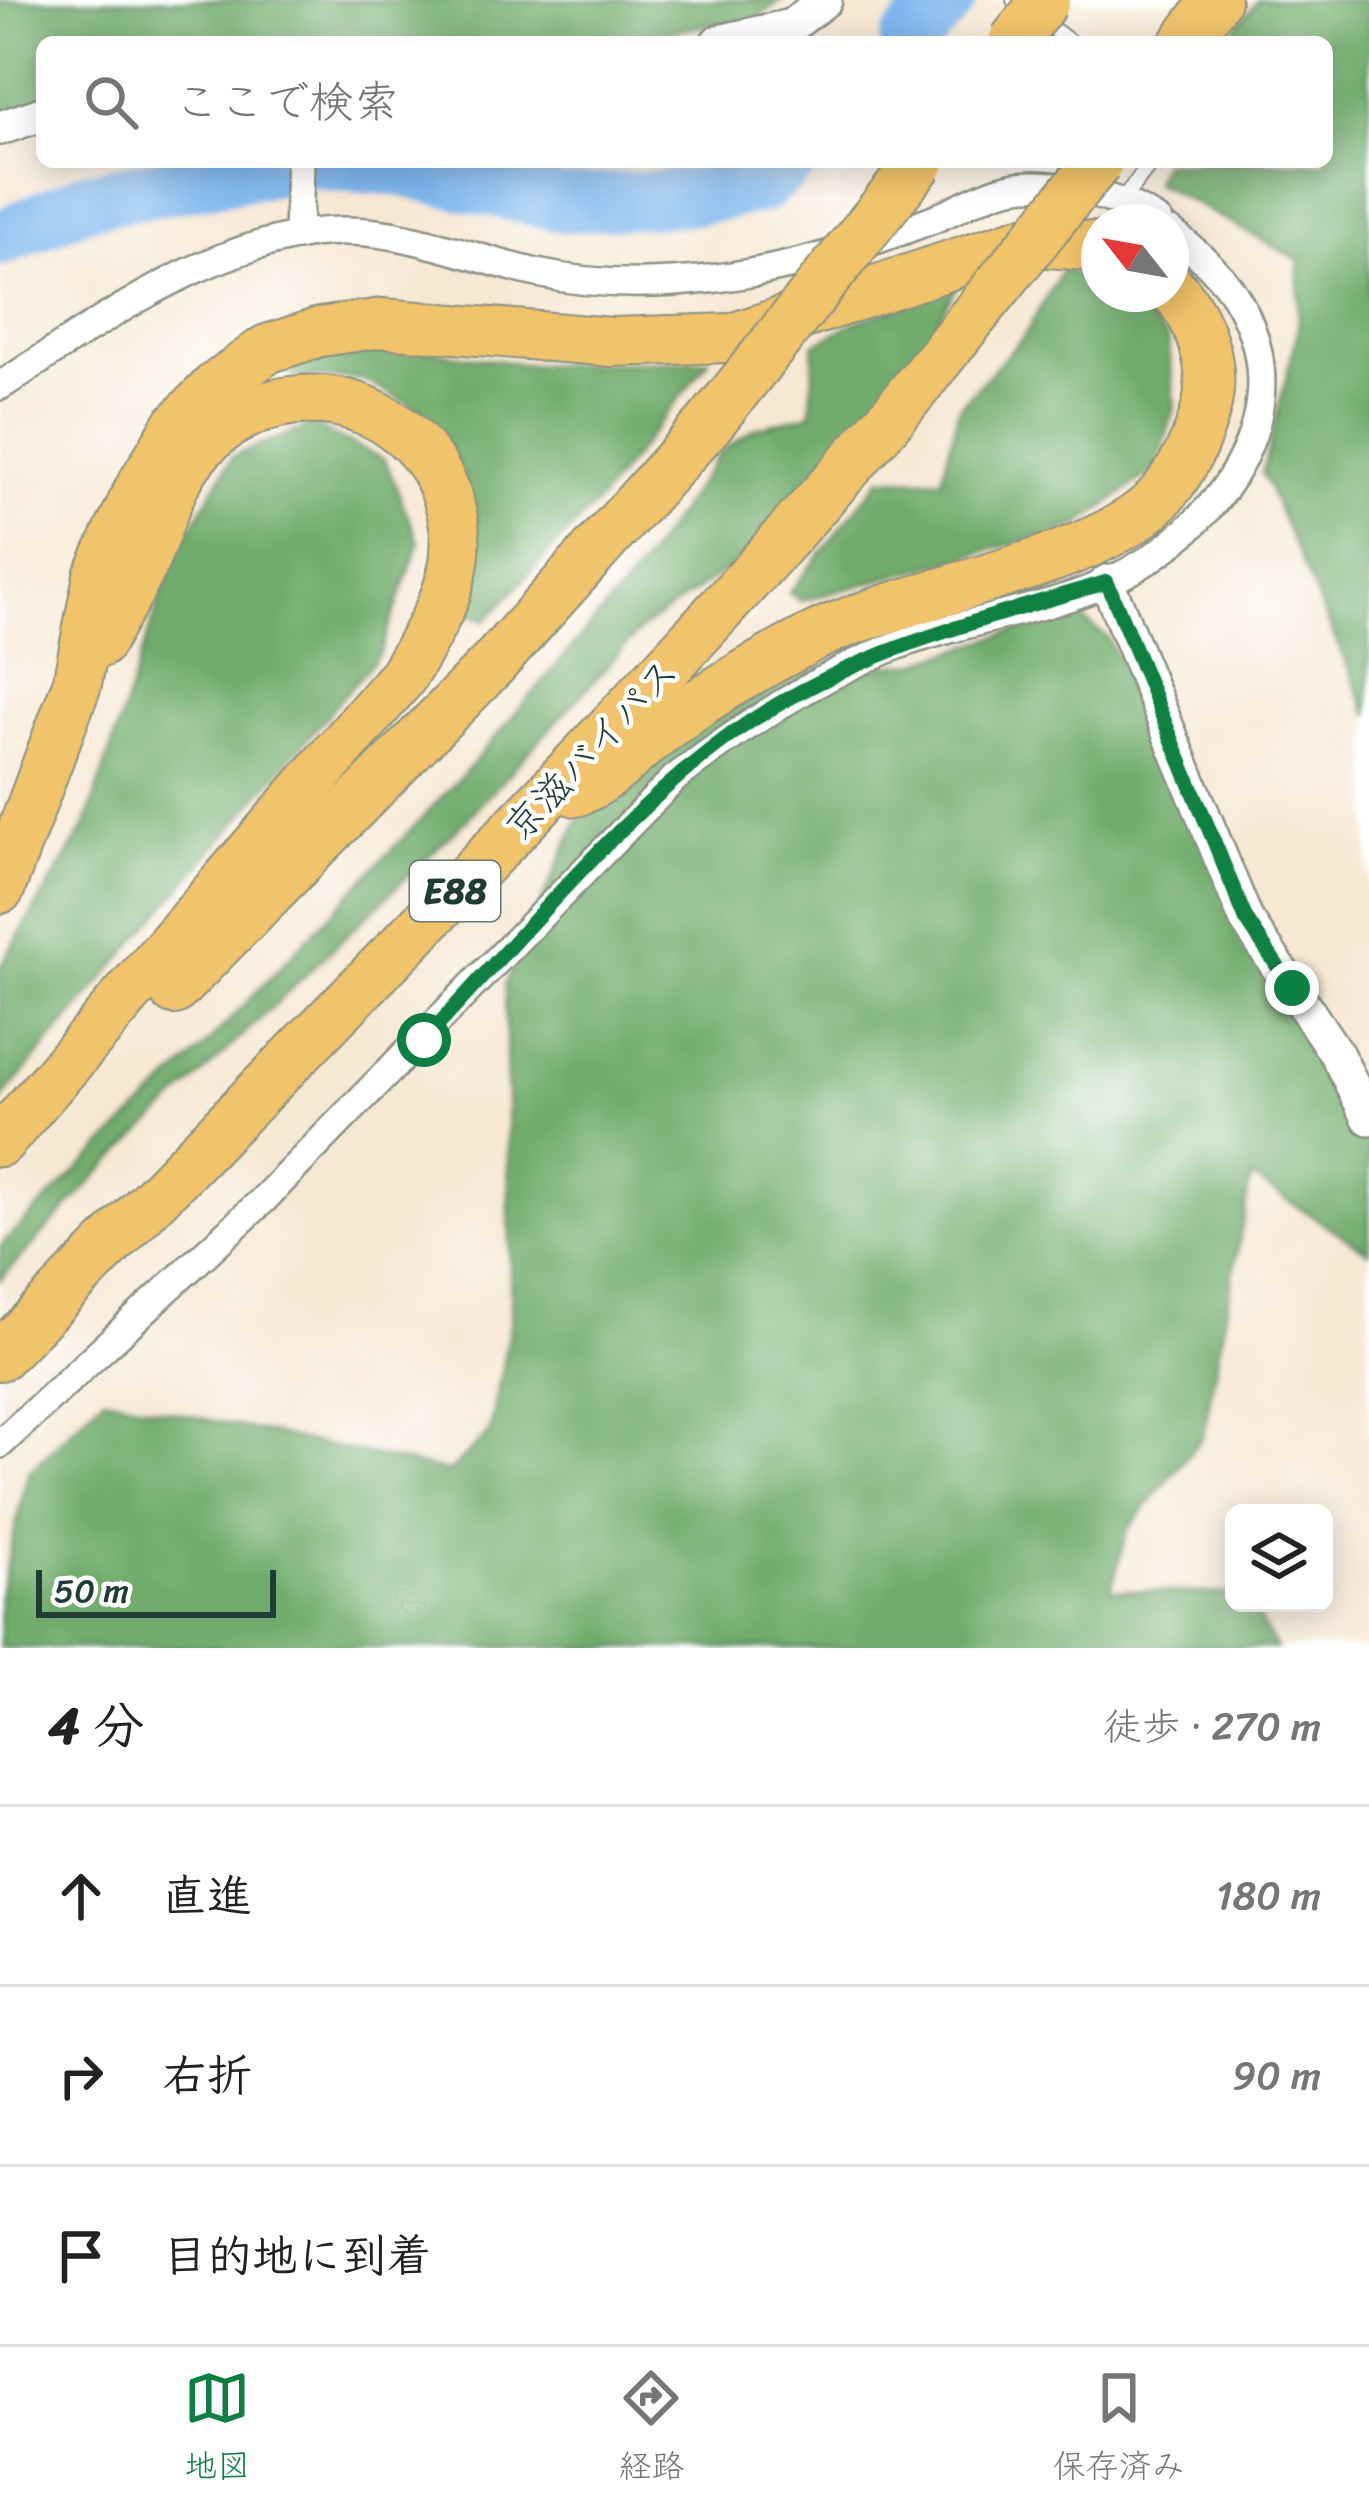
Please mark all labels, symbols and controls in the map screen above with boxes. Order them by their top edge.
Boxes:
search box [36,36,1333,168]
text: ここで検索 [174,62,399,142]
icon: search [78,69,144,135]
north arrow [1081,204,1189,312]
street label: 京滋バイパス [486,640,696,858]
road number: E88 [410,861,500,921]
route end [1265,961,1319,1015]
route start [397,1013,451,1067]
map controls [1225,1504,1333,1612]
button: layers [1225,1504,1333,1612]
text: 50 m [54,1562,129,1620]
scale bar [36,1564,276,1617]
text: 4 分 [48,1681,144,1771]
text: 徒歩 · 270 m [1103,1692,1321,1761]
text: 直進 [162,1856,252,1936]
text: 180 m [1216,1861,1321,1930]
icon: ahead [48,1863,114,1929]
text: 右折 [162,2036,252,2116]
text: 90 m [1232,2041,1321,2110]
icon: right [48,2043,114,2109]
text: 目的地に到着 [162,2216,432,2296]
icon: arrive [48,2223,114,2289]
tab: 地図 [184,2365,250,2495]
tab: 経路 [618,2365,684,2495]
tab: 保存済み [1053,2365,1185,2495]

